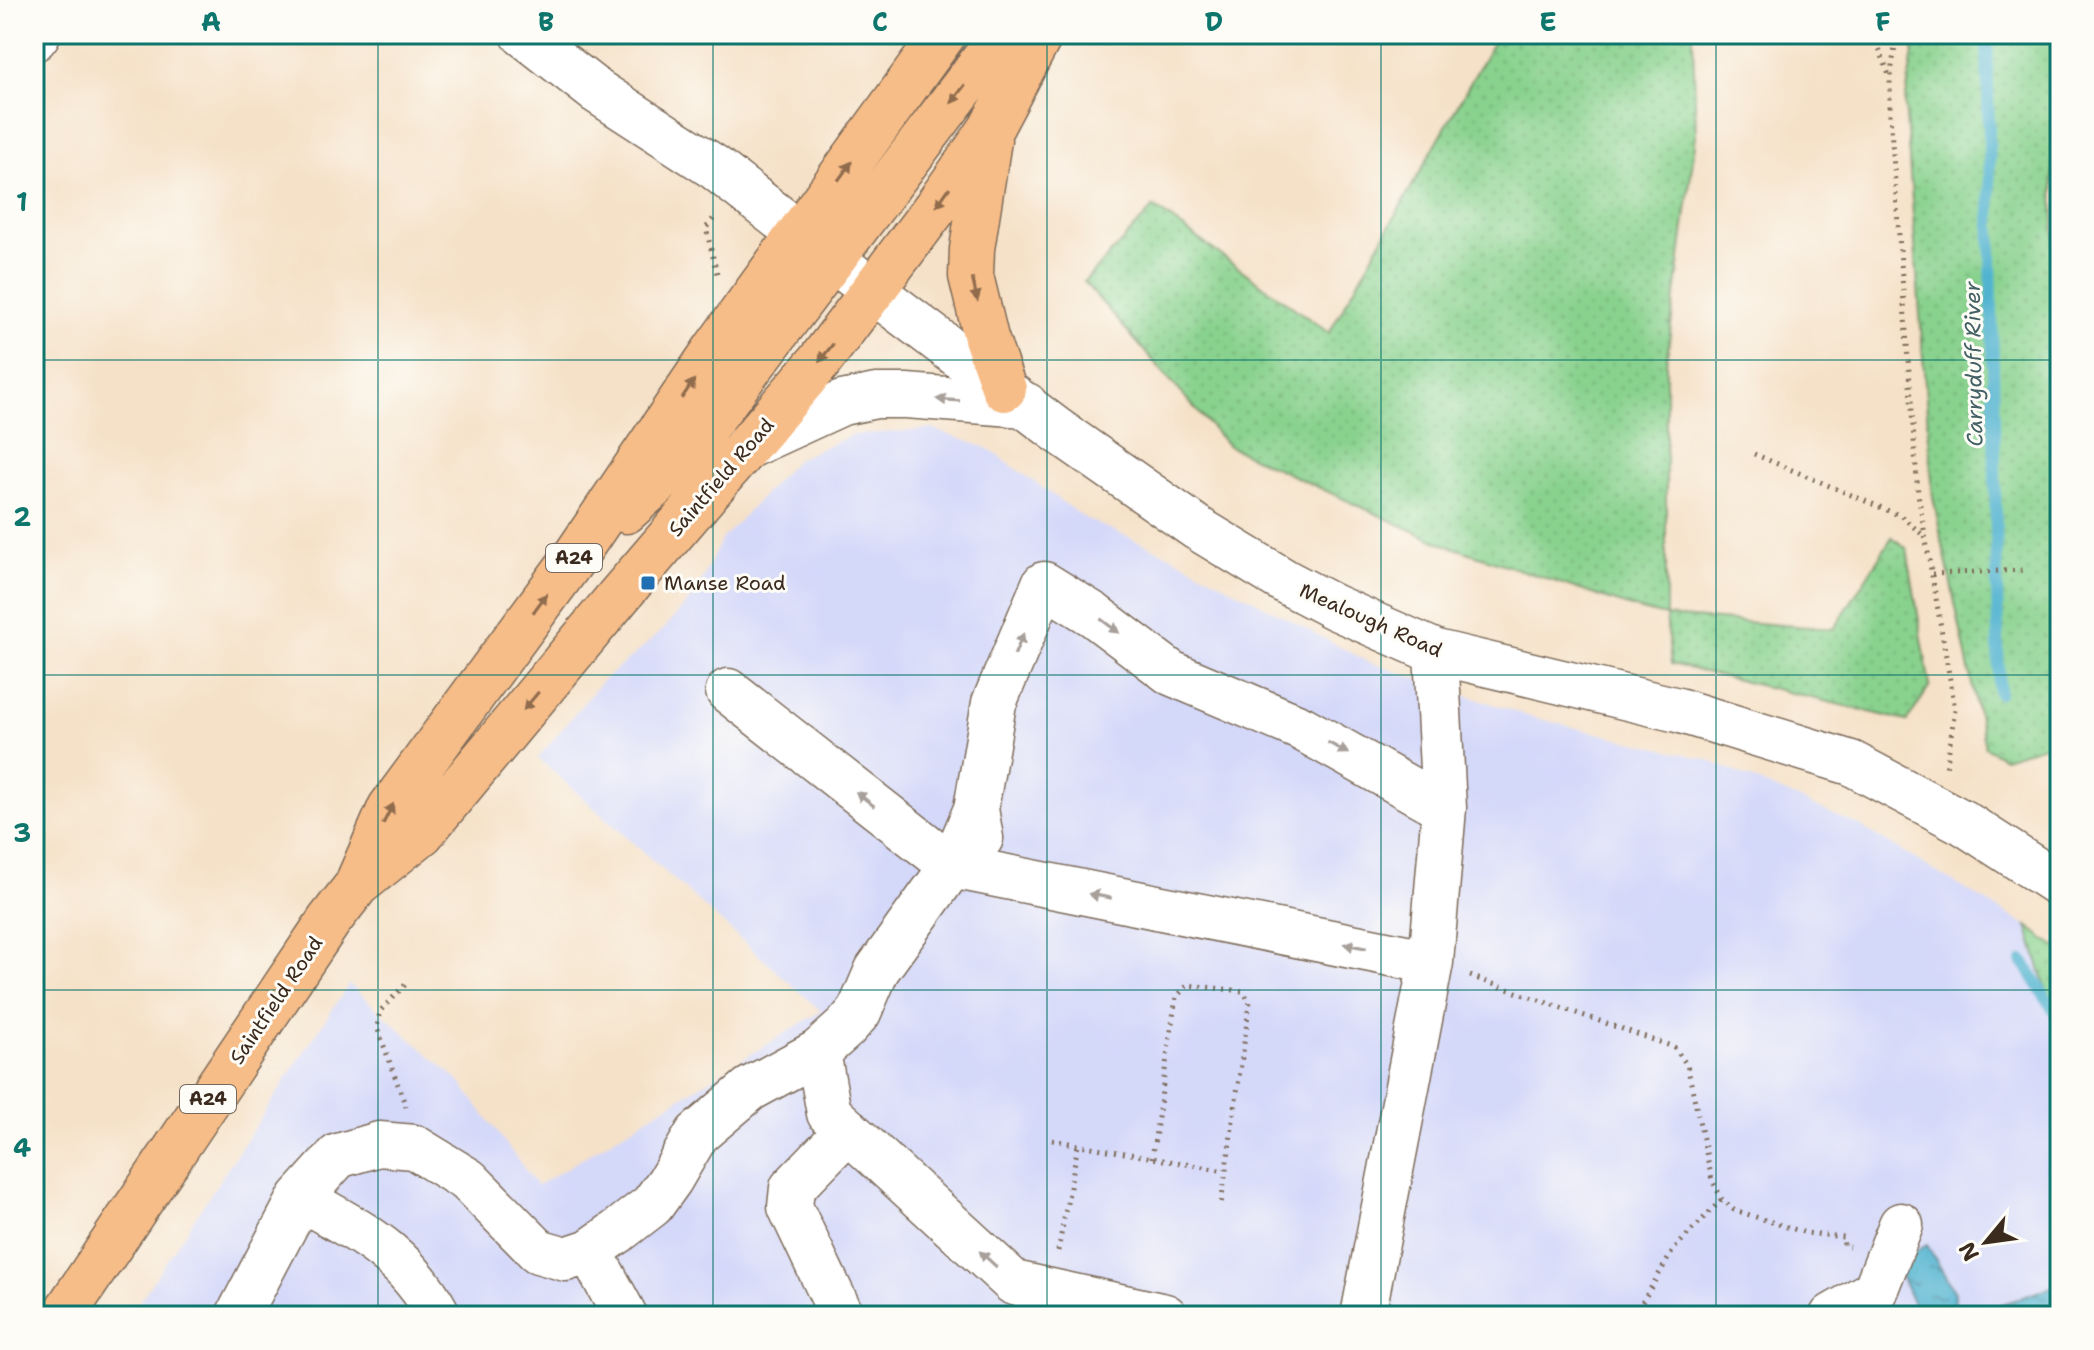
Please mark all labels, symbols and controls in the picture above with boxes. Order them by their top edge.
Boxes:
text: A [201,4,221,39]
text: B [538,4,554,39]
text: C [872,4,888,39]
text: D [1205,4,1223,39]
text: E [1539,4,1557,39]
text: F [1875,4,1891,39]
one-way arrow [951,84,967,104]
one-way arrow [837,161,852,182]
text: 1 [16,184,28,219]
one-way arrow [936,186,951,207]
one-way arrow [969,278,982,303]
water label: Carryduff River [1958,280,1989,447]
one-way arrow [818,343,834,363]
one-way arrow [680,379,695,400]
one-way arrow [935,393,960,406]
street label: Saintfield Road [662,412,780,542]
text: 2 [13,499,31,534]
road number: A24 [546,544,602,572]
place label: Manse Road [664,570,786,596]
marker: Manse Road [639,574,657,592]
street label: Mealough Road [1296,577,1447,663]
one-way arrow [532,593,548,614]
one-way arrow [1100,618,1120,634]
one-way arrow [1013,632,1026,656]
one-way arrow [523,691,540,711]
one-way arrow [1327,740,1349,754]
one-way arrow [855,792,875,808]
one-way arrow [381,803,395,825]
text: 3 [13,815,31,850]
one-way arrow [1087,889,1112,902]
street label: Saintfield Road [224,931,329,1069]
one-way arrow [1342,940,1367,952]
road number: A24 [180,1085,236,1113]
text: 4 [13,1130,31,1165]
north arrow [1946,1202,2026,1282]
text: N [1952,1237,1986,1266]
one-way arrow [979,1251,998,1269]

